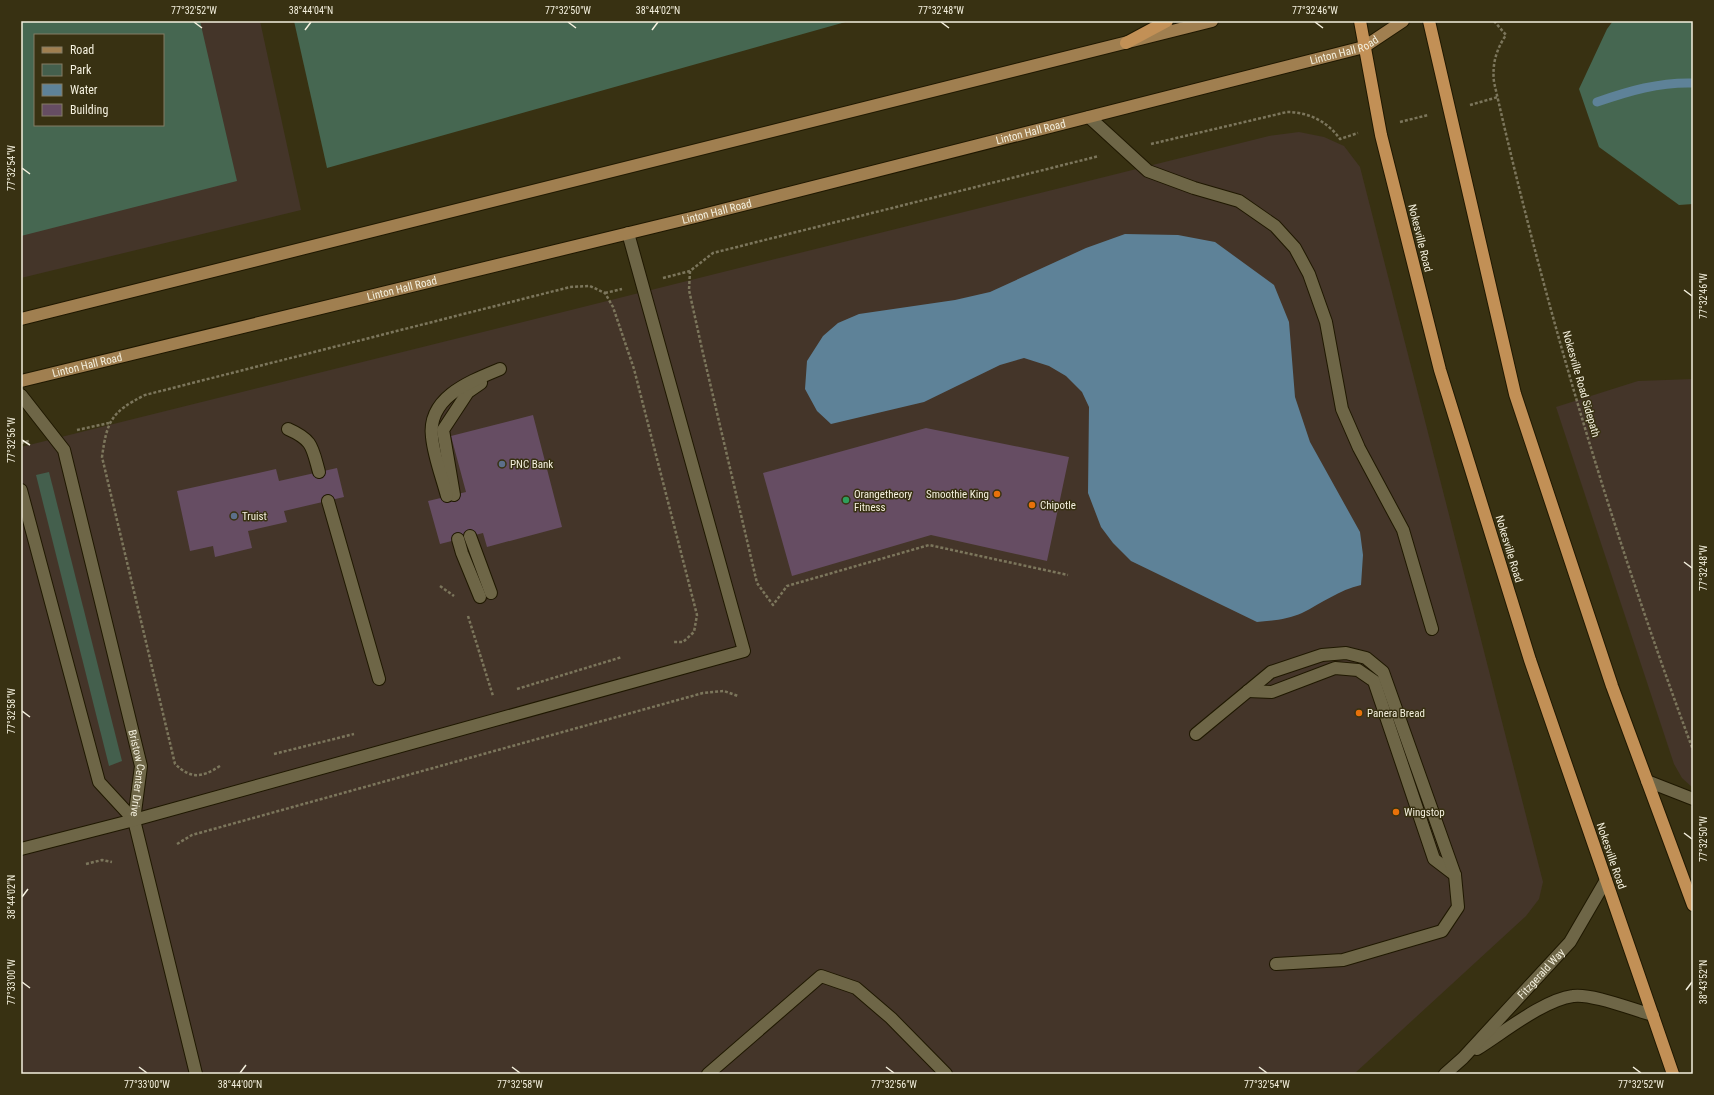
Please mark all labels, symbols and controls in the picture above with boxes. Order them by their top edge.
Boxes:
text: 77°32'52"W [171,5,217,16]
text: 38°44'04"N [289,5,333,16]
text: 77°32'50"W [545,5,591,16]
text: 38°44'02"N [636,5,680,16]
text: 77°32'48"W [918,5,964,16]
text: 77°32'46"W [1292,5,1338,16]
street label: Linton Hall Road [1308,33,1381,67]
legend [34,34,164,126]
text: Road [70,43,94,57]
text: Park [70,63,92,77]
text: Water [70,83,98,97]
text: Building [70,103,108,117]
street label: Linton Hall Road [994,117,1067,147]
text: 77°32'54"W [6,145,17,191]
street label: Linton Hall Road [680,196,753,226]
street label: Nokesville Road [1405,203,1435,273]
text: 77°32'46"W [1698,273,1709,319]
street label: Linton Hall Road [366,274,438,303]
street label: Nokesville Road Sidepath [1560,329,1602,439]
street label: Linton Hall Road [51,350,123,380]
text: 77°32'56"W [6,417,17,463]
place label: PNC Bank [510,458,553,471]
marker: PNC Bank [497,459,507,469]
place label: Orangetheory Fitness [854,488,913,514]
place label: Smoothie King [926,488,989,501]
marker: Smoothie King [992,489,1002,499]
marker: Orangetheory Fitness [841,495,851,505]
place label: Chipotle [1040,499,1076,512]
marker: Chipotle [1027,500,1037,510]
place label: Truist [242,510,267,523]
marker: Truist [229,511,239,521]
street label: Nokesville Road [1493,514,1525,584]
text: 77°32'48"W [1698,545,1709,591]
text: 77°32'58"W [6,688,17,734]
place label: Panera Bread [1367,707,1425,720]
marker: Panera Bread [1354,708,1364,718]
street label: Bristow Center Drive [126,728,148,818]
place label: Wingstop [1404,806,1445,819]
marker: Wingstop [1391,807,1401,817]
text: 77°32'50"W [1698,816,1709,862]
street label: Nokesville Road [1594,821,1628,891]
text: 38°44'02"N [6,875,17,919]
street label: Fitzgerald Way [1515,946,1567,1001]
text: 77°33'00"W [6,959,17,1005]
text: 38°43'52"N [1698,960,1709,1004]
text: 77°33'00"W [124,1079,170,1090]
text: 38°44'00"N [218,1079,262,1090]
text: 77°32'58"W [497,1079,543,1090]
text: 77°32'56"W [871,1079,917,1090]
text: 77°32'54"W [1244,1079,1290,1090]
text: 77°32'52"W [1618,1079,1664,1090]

